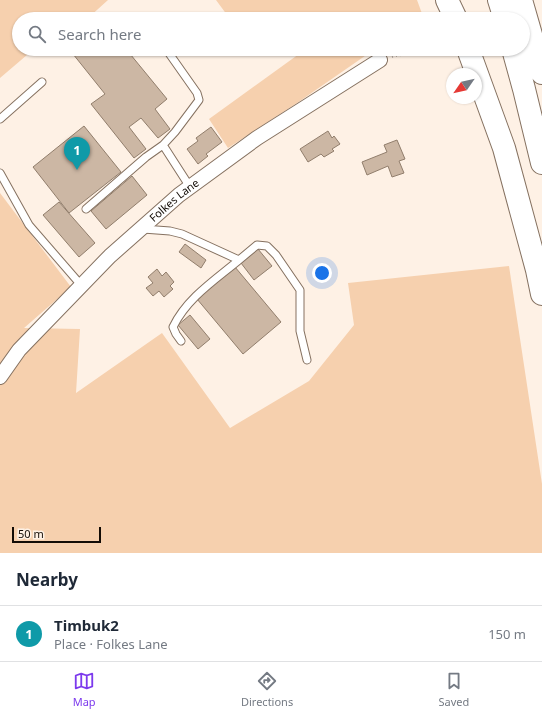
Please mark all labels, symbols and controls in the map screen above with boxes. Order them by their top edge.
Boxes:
search box [12,12,530,56]
icon: search [26,23,48,45]
text: Search here [58,24,141,44]
north arrow [446,68,482,104]
pin: 1 [64,137,90,170]
street label: Folkes Lane [146,175,202,225]
your location [312,263,332,283]
scale bar [12,525,101,544]
text: 50 m [18,526,44,541]
text: Nearby [16,568,78,591]
text: Timbuk2 [54,615,119,635]
text: 1 [25,625,33,643]
text: 150 m [488,625,526,643]
text: Place · Folkes Lane [54,635,168,653]
tab: Map [73,670,96,709]
tab: Directions [241,670,293,709]
tab: Saved [439,670,469,709]

